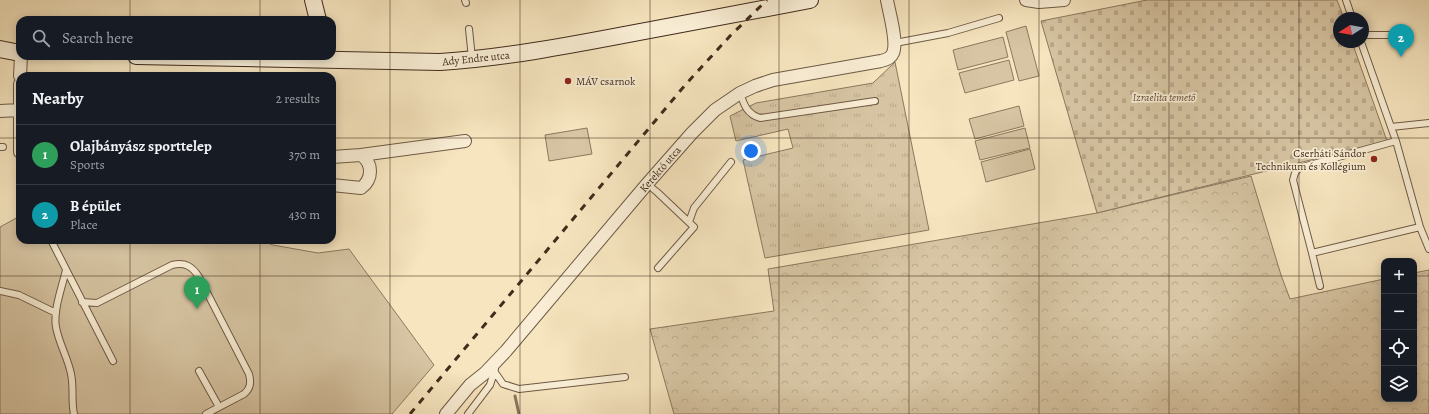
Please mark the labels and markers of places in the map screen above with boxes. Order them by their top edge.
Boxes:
pin: 2 [1388,24,1414,57]
place label: MÁV csarnok [576,74,636,89]
marker: MÁV csarnok [563,76,573,86]
place label: Cserháti Sándor Technikum és Kollégium [1256,146,1366,174]
marker: Cserháti Sándor Technikum és Kollégium [1369,154,1379,164]
pin: 1 [184,276,210,309]

